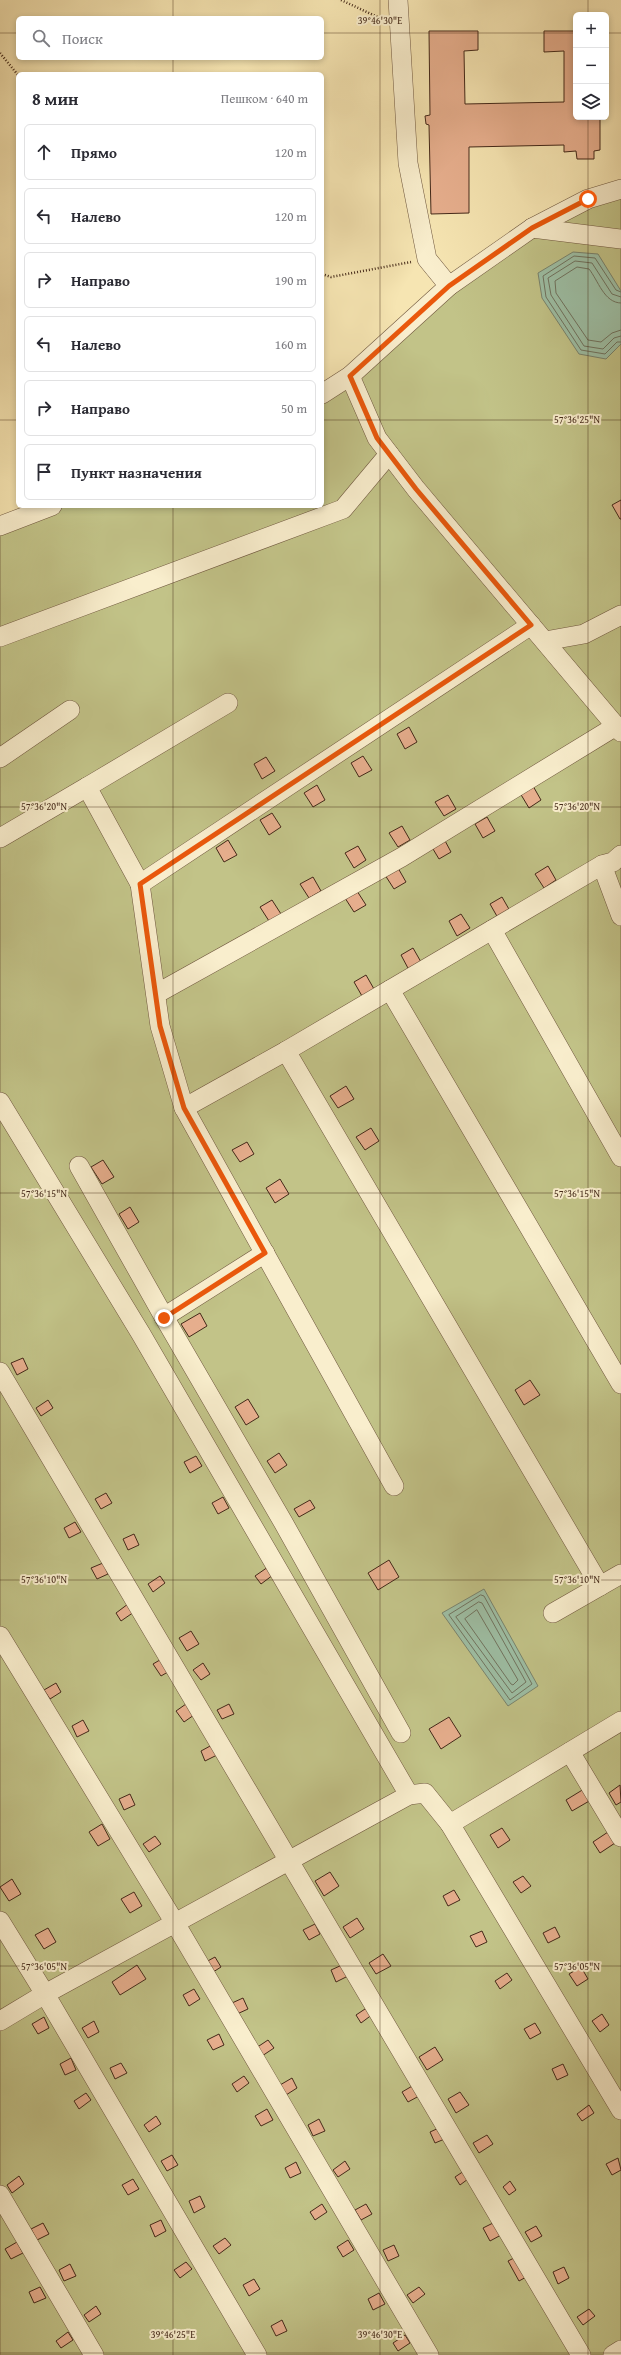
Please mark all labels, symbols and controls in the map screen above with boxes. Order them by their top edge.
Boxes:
map controls [573,12,609,120]
button: + [573,12,609,48]
text: 39°46'30"E [358,13,402,28]
search box [16,16,324,60]
icon: search [30,27,52,49]
text: Поиск [62,28,103,49]
button: − [573,48,609,84]
button: layers [573,84,609,120]
text: 8 мин [32,86,78,111]
text: Пешком · 640 m [221,89,308,108]
icon: ahead [33,141,55,163]
text: Прямо [71,142,117,163]
text: 120 m [275,143,307,162]
route start [579,190,597,208]
icon: left [33,205,55,227]
text: Налево [71,206,121,227]
text: 120 m [275,207,307,226]
icon: right [33,269,55,291]
text: Направо [71,270,130,291]
text: 190 m [275,271,307,290]
icon: left [33,333,55,355]
text: Налево [71,334,121,355]
text: 160 m [275,335,307,354]
icon: right [33,397,55,419]
text: Направо [71,398,130,419]
text: 50 m [281,399,307,418]
text: 57°36'25"N [554,412,600,427]
icon: arrive [33,461,55,483]
text: Пункт назначения [71,462,202,483]
text: 57°36'20"N [21,799,67,814]
text: 57°36'20"N [554,799,600,814]
text: 57°36'15"N [21,1186,67,1201]
text: 57°36'15"N [554,1186,600,1201]
route end [155,1309,173,1327]
text: 57°36'10"N [21,1572,67,1587]
text: 57°36'10"N [554,1572,600,1587]
text: 57°36'05"N [21,1959,67,1974]
text: 57°36'05"N [554,1959,600,1974]
text: 39°46'25"E [151,2327,195,2342]
text: 39°46'30"E [358,2327,402,2342]

